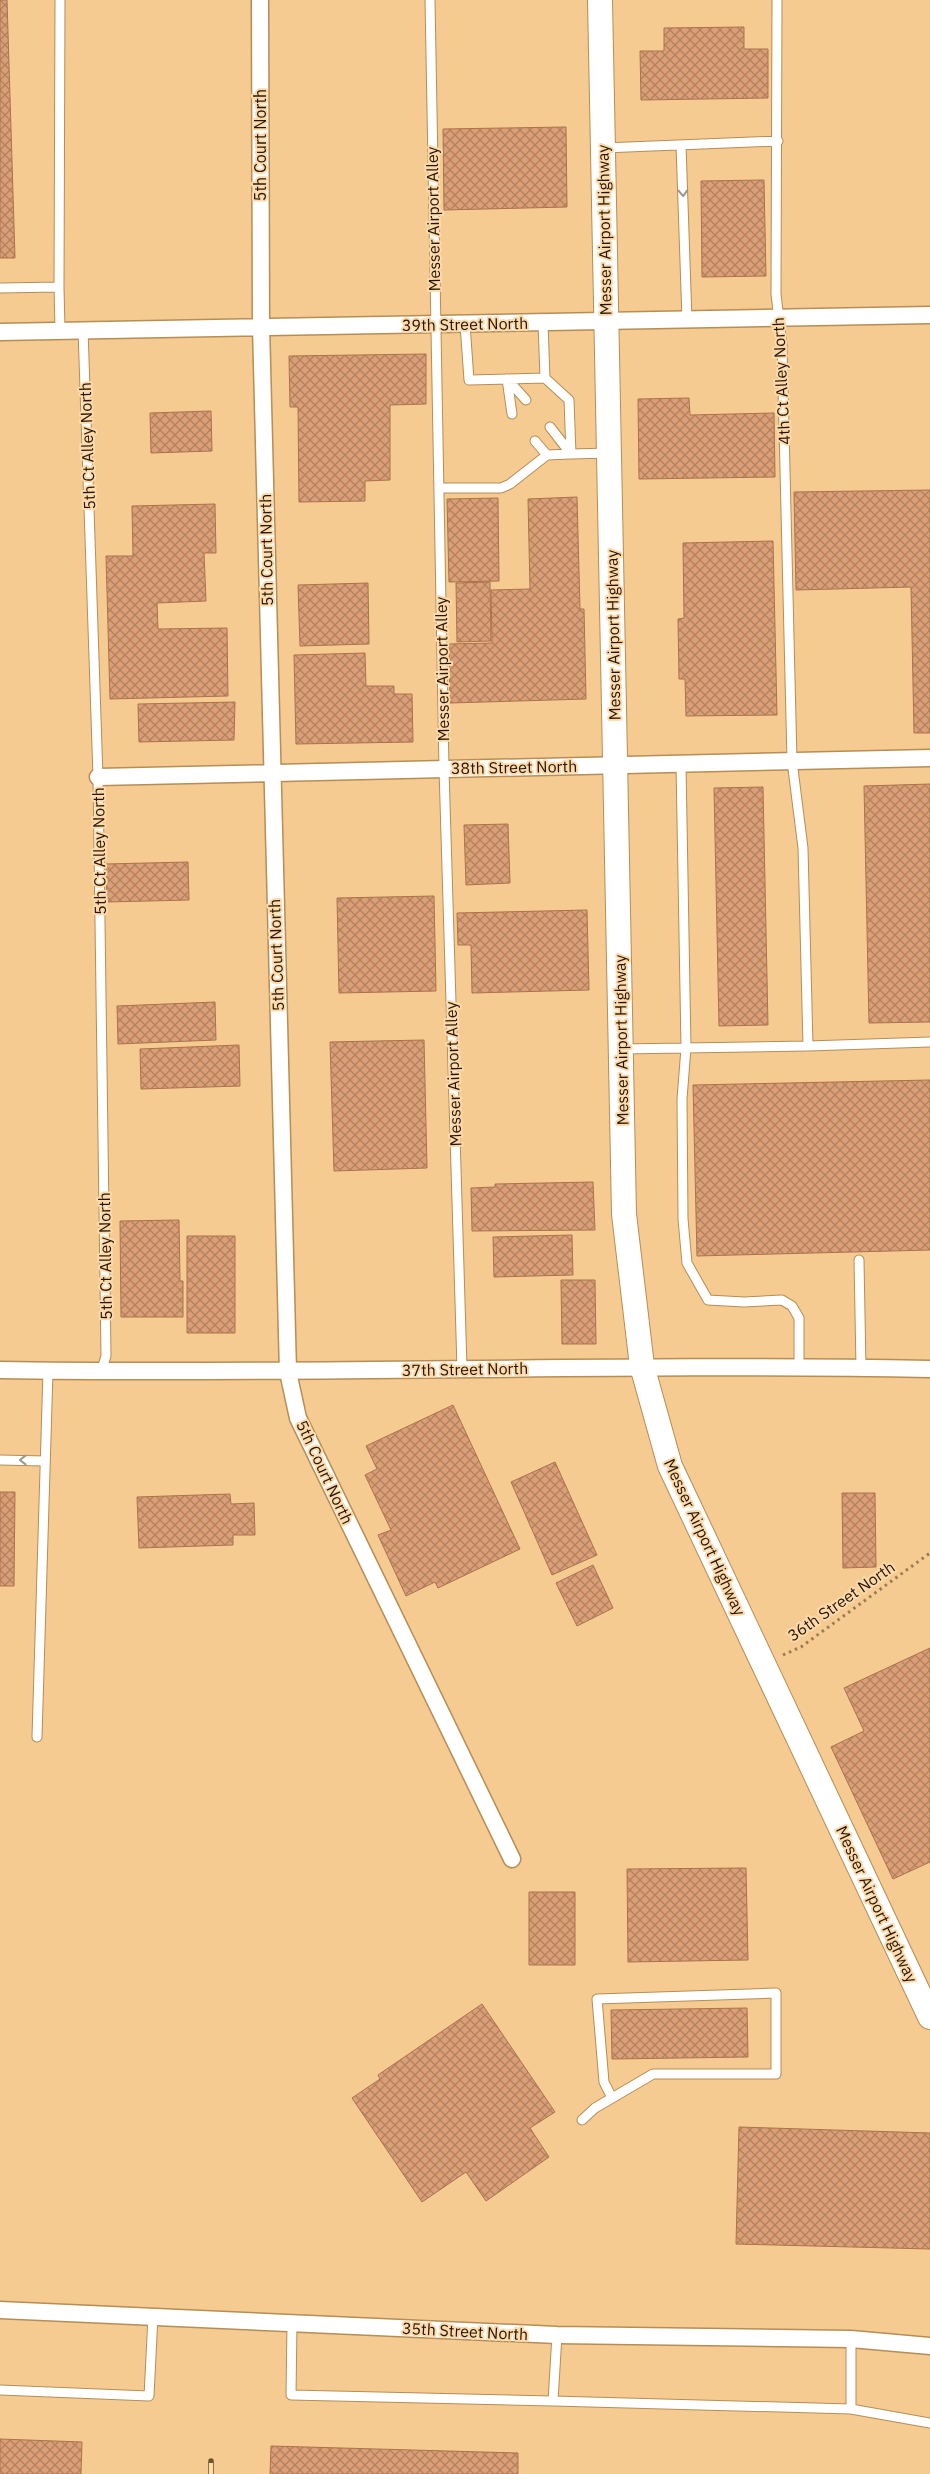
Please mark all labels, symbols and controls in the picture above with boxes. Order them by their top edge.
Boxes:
street label: 5th Court North [250,89,270,201]
street label: Messer Airport Highway [593,144,615,316]
street label: Messer Airport Alley [422,146,444,292]
one-way arrow [678,190,688,198]
street label: 39th Street North [402,313,528,335]
street label: 4th Ct Alley North [768,317,794,445]
street label: 5th Ct Alley North [75,382,99,510]
street label: 5th Court North [255,494,277,606]
street label: Messer Airport Highway [602,549,624,721]
street label: Messer Airport Alley [431,596,453,742]
street label: 38th Street North [451,756,577,778]
street label: 5th Ct Alley North [88,787,110,915]
street label: 5th Court North [264,899,288,1011]
street label: Messer Airport Highway [610,954,632,1126]
street label: Messer Airport Alley [440,1001,466,1147]
street label: 5th Ct Alley North [94,1192,116,1320]
street label: 37th Street North [402,1358,528,1380]
street label: 5th Court North [292,1417,358,1527]
one-way arrow [18,1455,26,1465]
street label: Messer Airport Highway [660,1455,750,1619]
street label: 36th Street North [784,1557,898,1645]
street label: Messer Airport Highway [832,1822,922,1986]
street label: 35th Street North [401,2318,529,2344]

